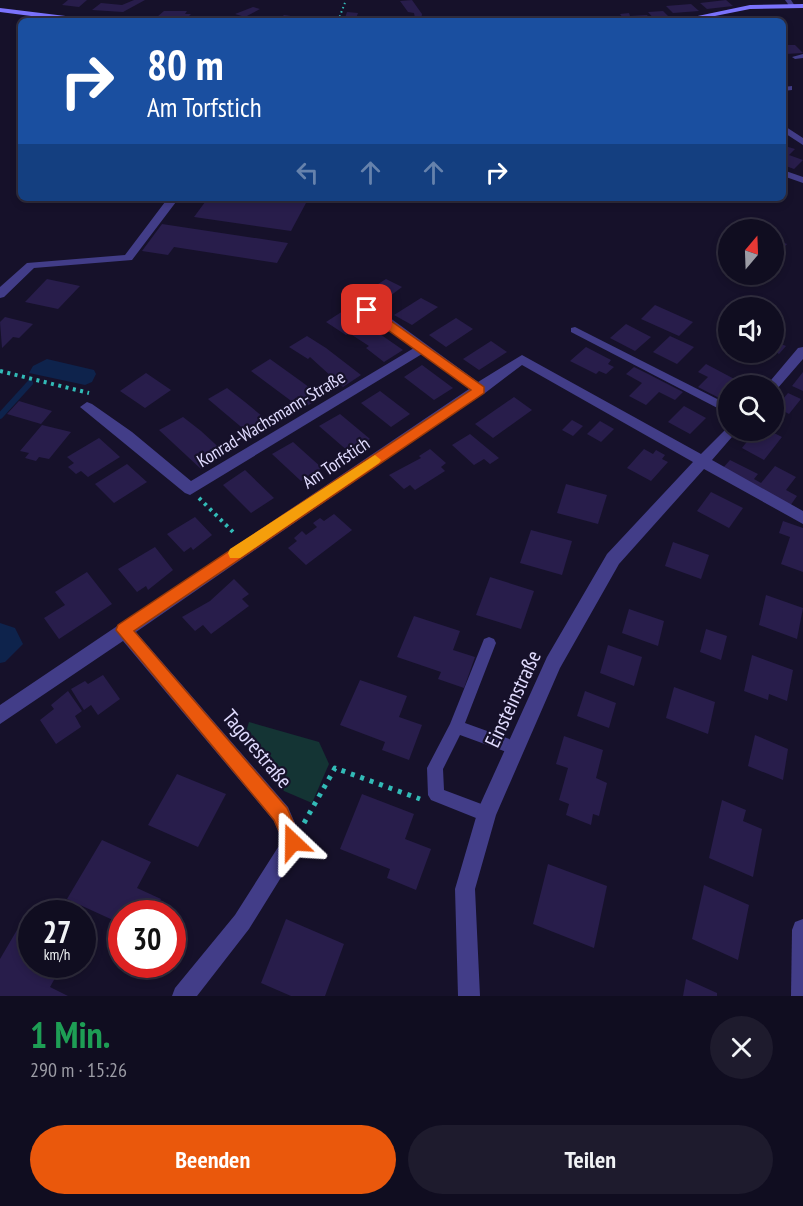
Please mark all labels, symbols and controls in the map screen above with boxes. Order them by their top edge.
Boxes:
text: 80 m [147,37,224,92]
icon: right [48,42,126,120]
text: Am Torfstich [147,90,262,124]
icon: left [291,156,324,189]
icon: ahead [354,156,387,189]
icon: ahead [417,156,450,189]
icon: right [480,156,513,189]
north arrow [718,219,784,285]
map controls [718,219,784,441]
pin [341,284,392,335]
icon: arrive [350,293,383,326]
button: sound [718,297,784,363]
street label: Konrad-Wachsmann-Straße [192,365,349,472]
button: search [718,375,784,441]
street label: Am Torfstich [298,432,374,493]
street label: Einsteinstraße [478,646,547,752]
street label: Tagorestraße [217,704,298,794]
position arrow [261,810,325,874]
speed limit sign: 30 [108,900,186,978]
text: 27 [43,912,71,951]
text: km/h [44,945,70,964]
text: 1 Min. [30,1011,110,1058]
button: close [710,1016,773,1079]
text: 290 m · 15:26 [30,1057,127,1083]
button: Beenden [30,1125,396,1194]
button: Teilen [408,1125,773,1194]

